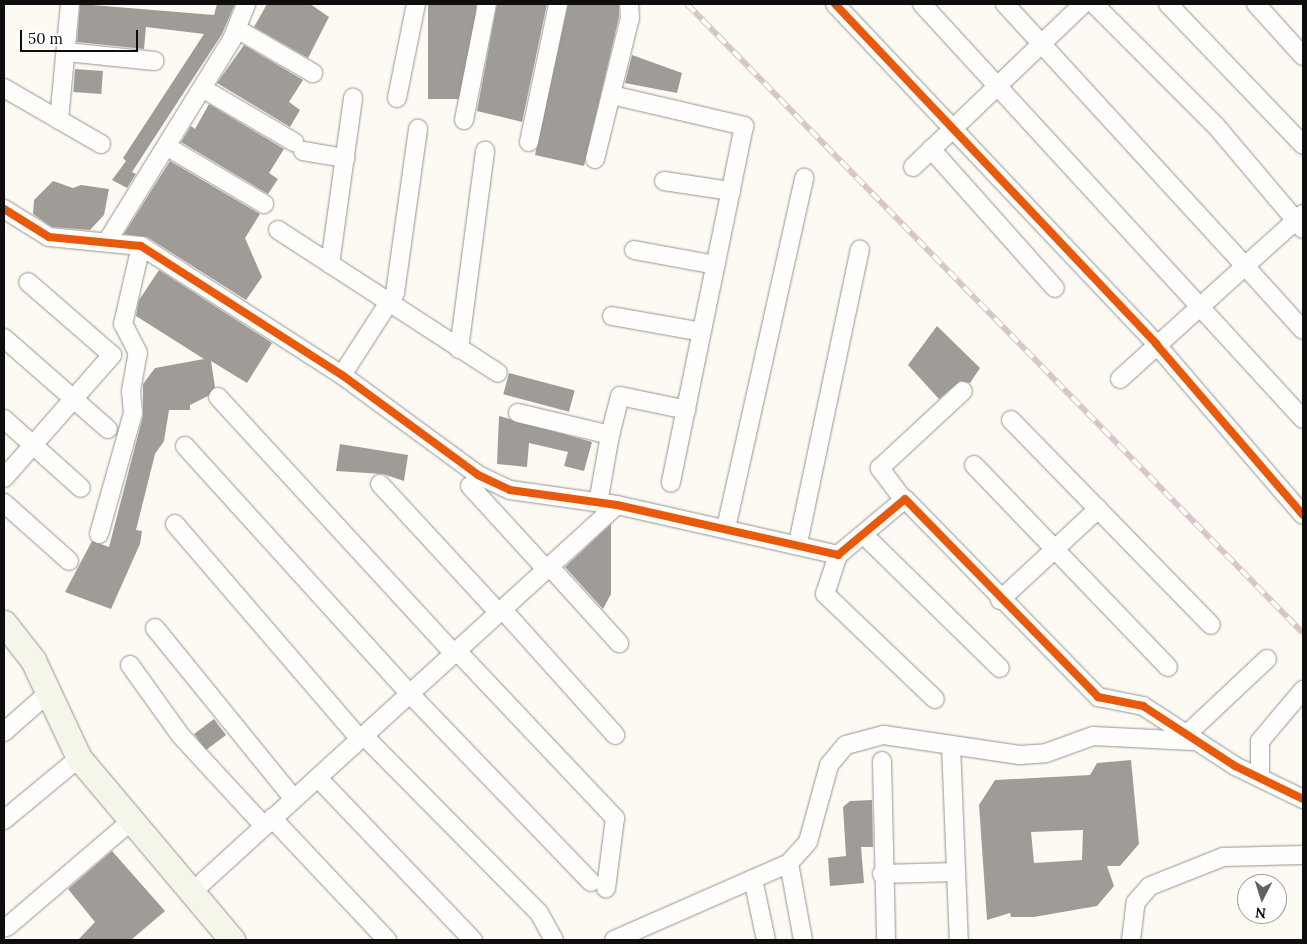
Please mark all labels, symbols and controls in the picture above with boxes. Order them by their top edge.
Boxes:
scale bar [22,20,140,52]
text: 50 m [28,29,63,48]
north arrow [1237,874,1287,924]
text: N [1255,904,1267,922]

